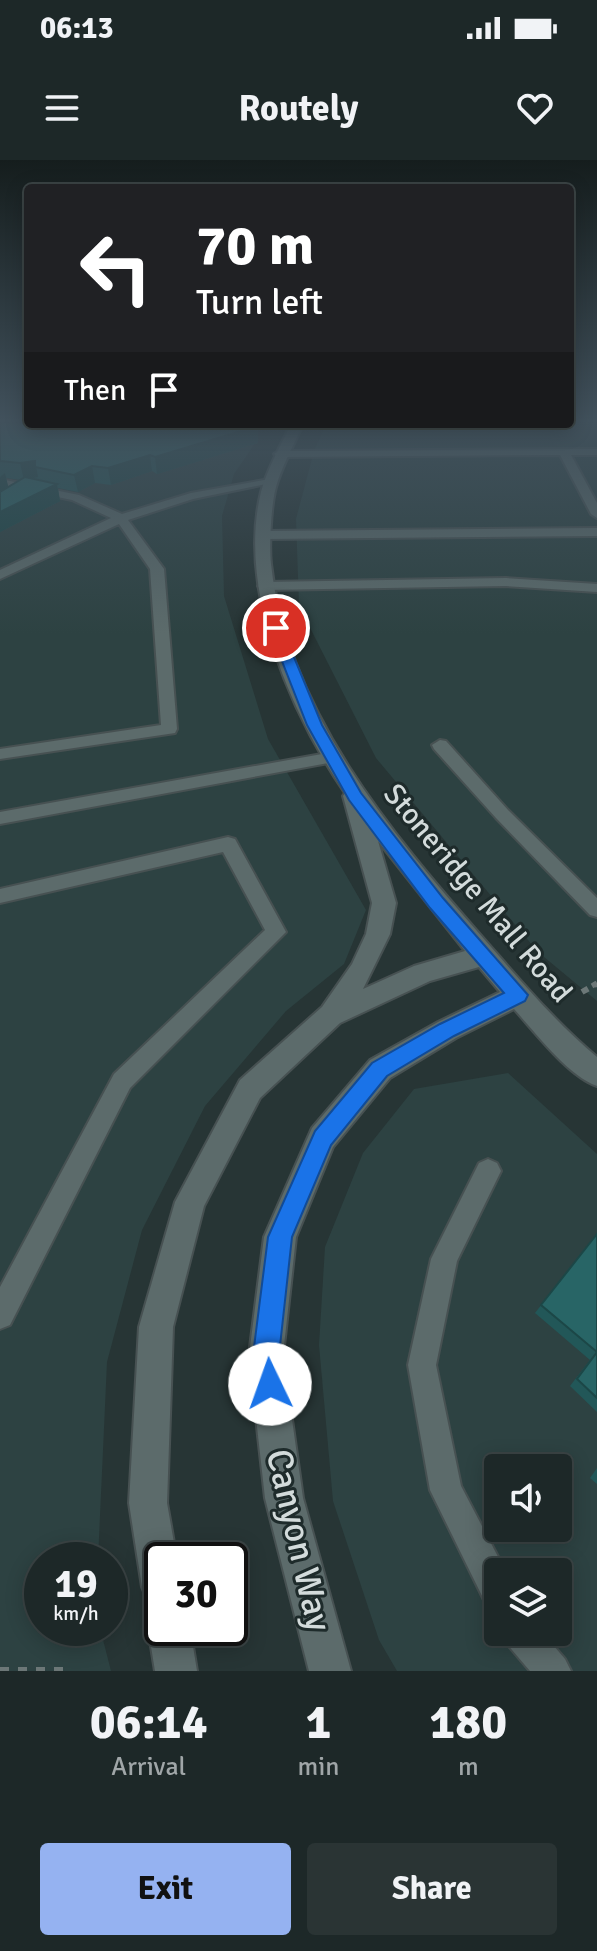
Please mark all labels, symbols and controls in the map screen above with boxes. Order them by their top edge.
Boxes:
text: 06:13 [40,10,114,47]
icon: menu [40,86,84,130]
text: Routely [239,86,358,131]
icon: heart [513,86,557,130]
text: 70 m [196,211,314,280]
icon: left [64,216,168,320]
text: Turn left [196,280,323,325]
icon: arrive [142,368,186,412]
text: Then [64,372,126,409]
pin [242,594,310,662]
icon: arrive [254,606,298,650]
street label: Stoneridge Mall Road [375,776,580,1010]
position arrow [228,1342,312,1426]
street label: Canyon Way [256,1445,341,1636]
map controls [484,1454,572,1646]
button: sound [484,1454,572,1542]
speed limit sign: 30 [144,1542,248,1646]
button: layers [484,1558,572,1646]
text: 19 [54,1559,98,1609]
text: km/h [53,1601,99,1626]
text: 06:14 [90,1693,208,1752]
text: 1 [306,1693,331,1752]
text: 180 [429,1693,507,1752]
text: Arrival [111,1751,186,1783]
text: min [298,1751,340,1783]
text: m [458,1751,479,1783]
button: Exit [40,1843,291,1935]
button: Share [307,1843,557,1935]

